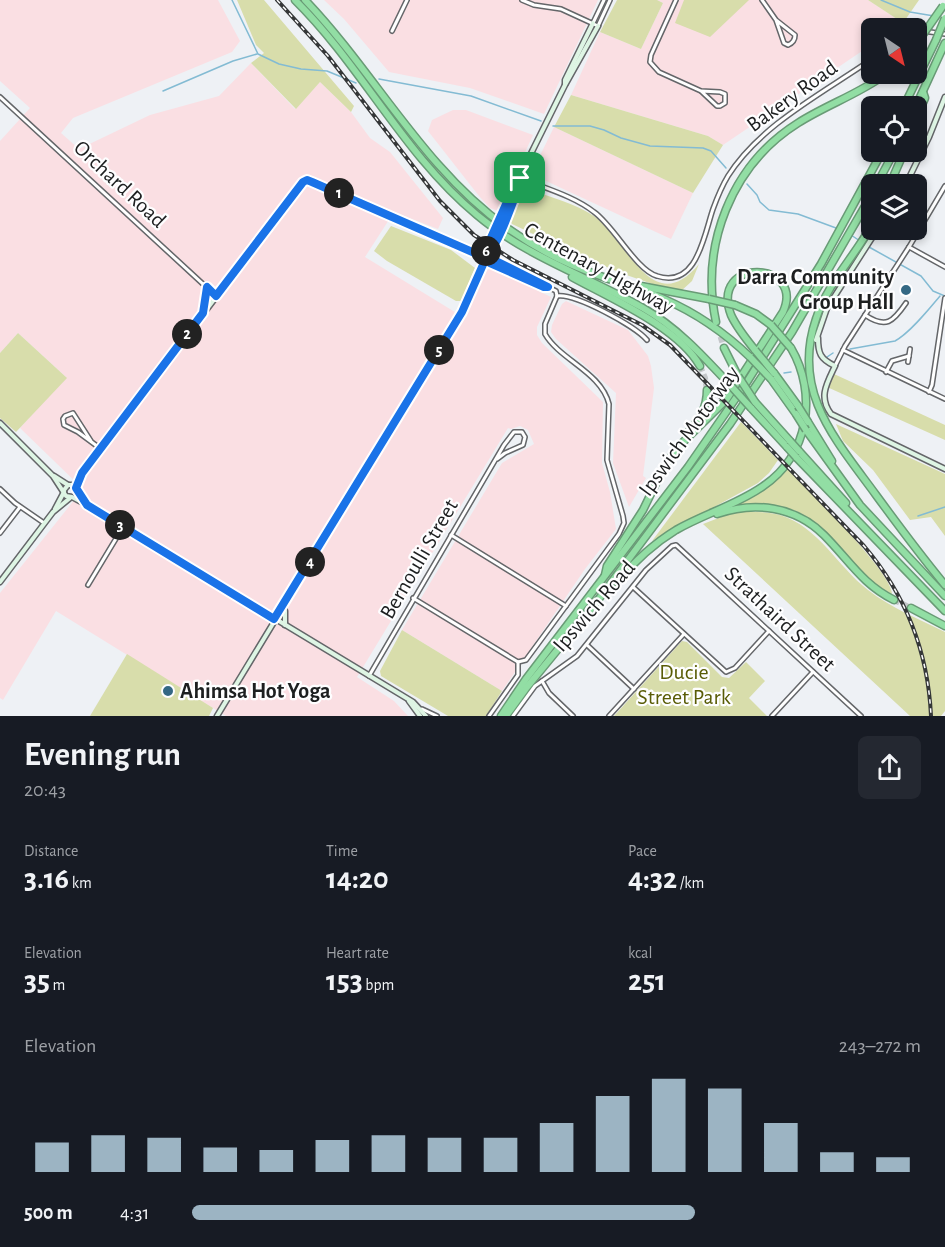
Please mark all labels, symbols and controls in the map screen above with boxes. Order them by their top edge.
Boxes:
north arrow [861,18,927,84]
map controls [861,18,927,240]
street label: Bakery Road [743,56,841,136]
button: locate [861,96,927,162]
street label: Orchard Road [70,136,170,232]
pin [494,152,545,203]
icon: arrive [503,161,536,194]
button: layers [861,174,927,240]
pin: 1 [324,178,354,208]
text: 1 [336,185,342,201]
street label: Centenary Highway [521,218,678,318]
pin: 6 [471,236,501,266]
text: 6 [482,243,490,259]
place label: Darra Community Group Hall [737,266,894,313]
marker: Darra Community Group Hall [899,283,913,297]
pin: 2 [172,319,202,349]
text: 2 [183,326,191,342]
pin: 5 [424,335,454,365]
text: 5 [436,342,442,358]
street label: Ipswich Motorway [635,361,744,500]
street label: Bernoulli Street [376,496,462,622]
pin: 3 [105,510,135,540]
text: 3 [117,517,123,533]
pin: 4 [295,547,325,577]
text: 4 [306,554,314,570]
street label: Ipswich Road [549,556,639,656]
street label: Strathaird Street [720,562,840,676]
park label: Ducie Street Park [637,661,731,708]
place label: Ahimsa Hot Yoga [180,680,331,702]
marker: Ahimsa Hot Yoga [161,684,175,698]
button: share [858,736,921,799]
text: Evening run [24,739,181,772]
text: 20:43 [24,780,66,800]
text: Distance [24,843,78,859]
text: Time [326,843,358,859]
text: Pace [628,843,657,859]
text: 3.16 [24,864,69,894]
text: 14:20 [326,864,389,894]
text: 4:32 [628,864,677,894]
text: km [69,875,92,891]
text: /km [677,875,704,891]
text: Elevation [24,945,82,961]
text: Heart rate [326,945,389,961]
text: kcal [628,945,652,961]
text: 35 [24,966,50,996]
text: 153 [326,966,363,996]
text: 251 [628,966,666,996]
text: m [50,977,65,993]
text: bpm [363,977,394,993]
text: Elevation [24,1036,96,1056]
text: 243–272 m [839,1036,921,1056]
text: 500 m [24,1203,73,1223]
text: 4:31 [120,1203,149,1223]

